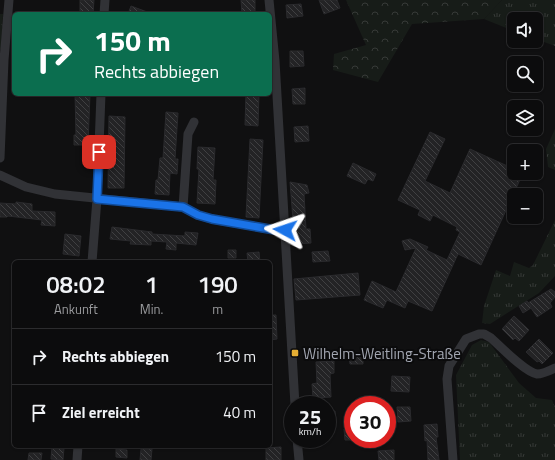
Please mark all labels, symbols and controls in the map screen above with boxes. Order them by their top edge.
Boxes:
map controls [507,12,543,224]
button: sound [507,12,543,48]
text: 150 m [94,19,171,62]
icon: right [28,28,80,80]
button: search [507,56,543,92]
text: Rechts abbiegen [94,58,219,85]
button: layers [507,100,543,136]
pin [82,135,116,169]
icon: arrive [88,141,110,163]
button: + [507,144,543,180]
button: − [507,188,543,224]
position arrow [264,209,306,251]
text: 08:02 [46,266,106,302]
text: 1 [145,266,158,302]
text: 190 [197,266,238,302]
text: Ankunft [54,299,98,319]
text: Min. [140,299,163,319]
text: m [212,299,223,319]
place label: Wilhelm-Weitling-Straße [303,342,461,365]
text: Rechts abbiegen [62,345,169,368]
text: 150 m [215,345,256,368]
icon: right [28,346,50,368]
marker: Wilhelm-Weitling-Straße [290,348,300,358]
speed limit sign: 30 [344,396,396,448]
text: Ziel erreicht [62,401,140,424]
text: 40 m [223,401,256,424]
text: 25 [299,401,321,432]
icon: arrive [28,402,50,424]
text: km/h [299,424,321,439]

